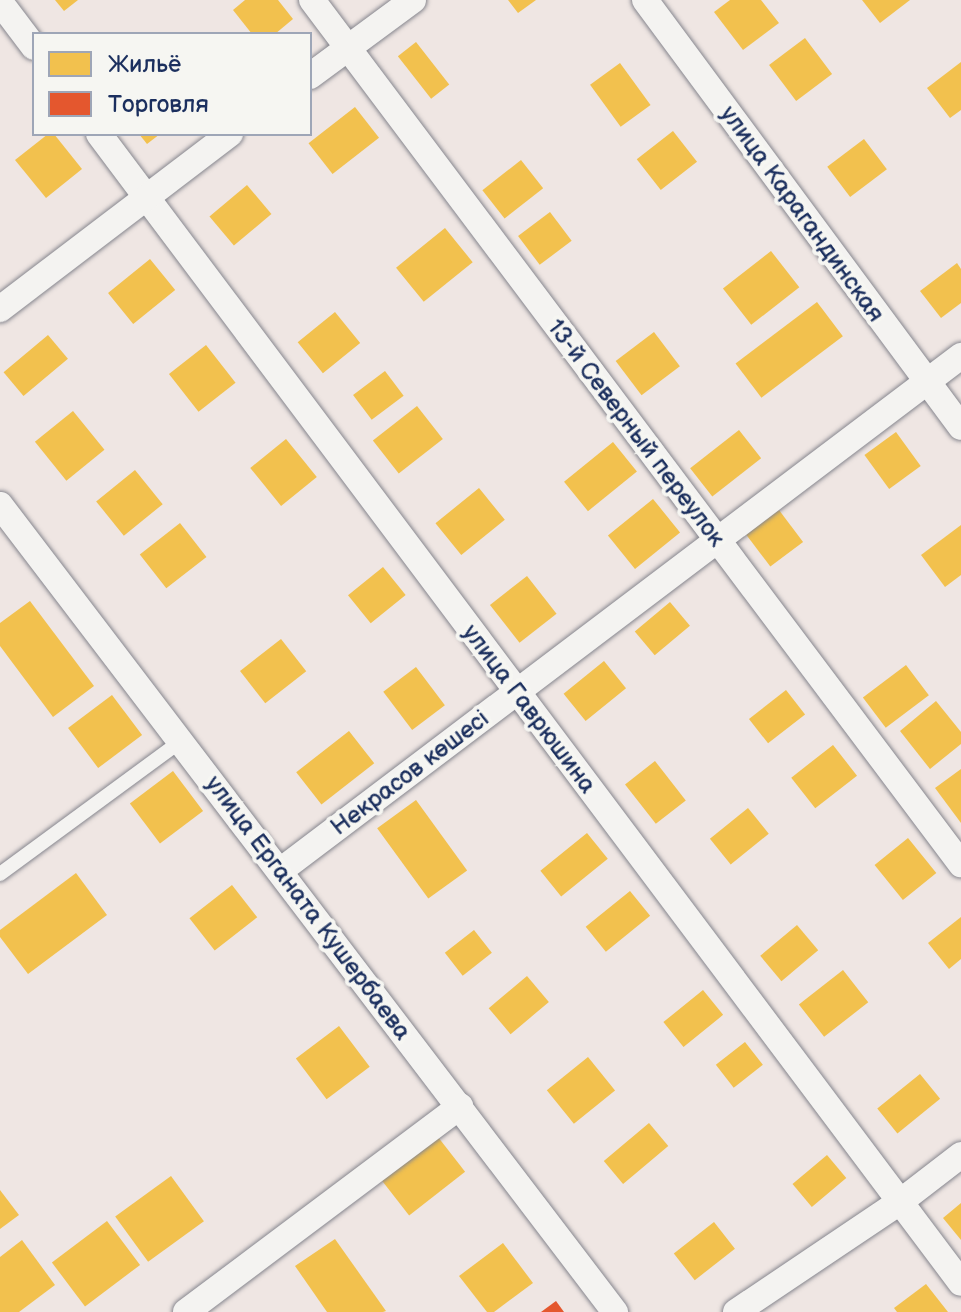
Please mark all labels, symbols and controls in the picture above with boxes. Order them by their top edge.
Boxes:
legend [32,32,312,136]
text: Жильё [108,50,181,79]
text: Торговля [108,90,209,119]
street label: улица Карагандинская [714,100,890,328]
street label: 13-й Северный переулок [541,314,731,552]
street label: улица Гаврюшина [456,619,602,799]
street label: Некрасов көшесі [325,704,495,842]
street label: улица Ерганата Кушербаева [199,770,417,1046]

